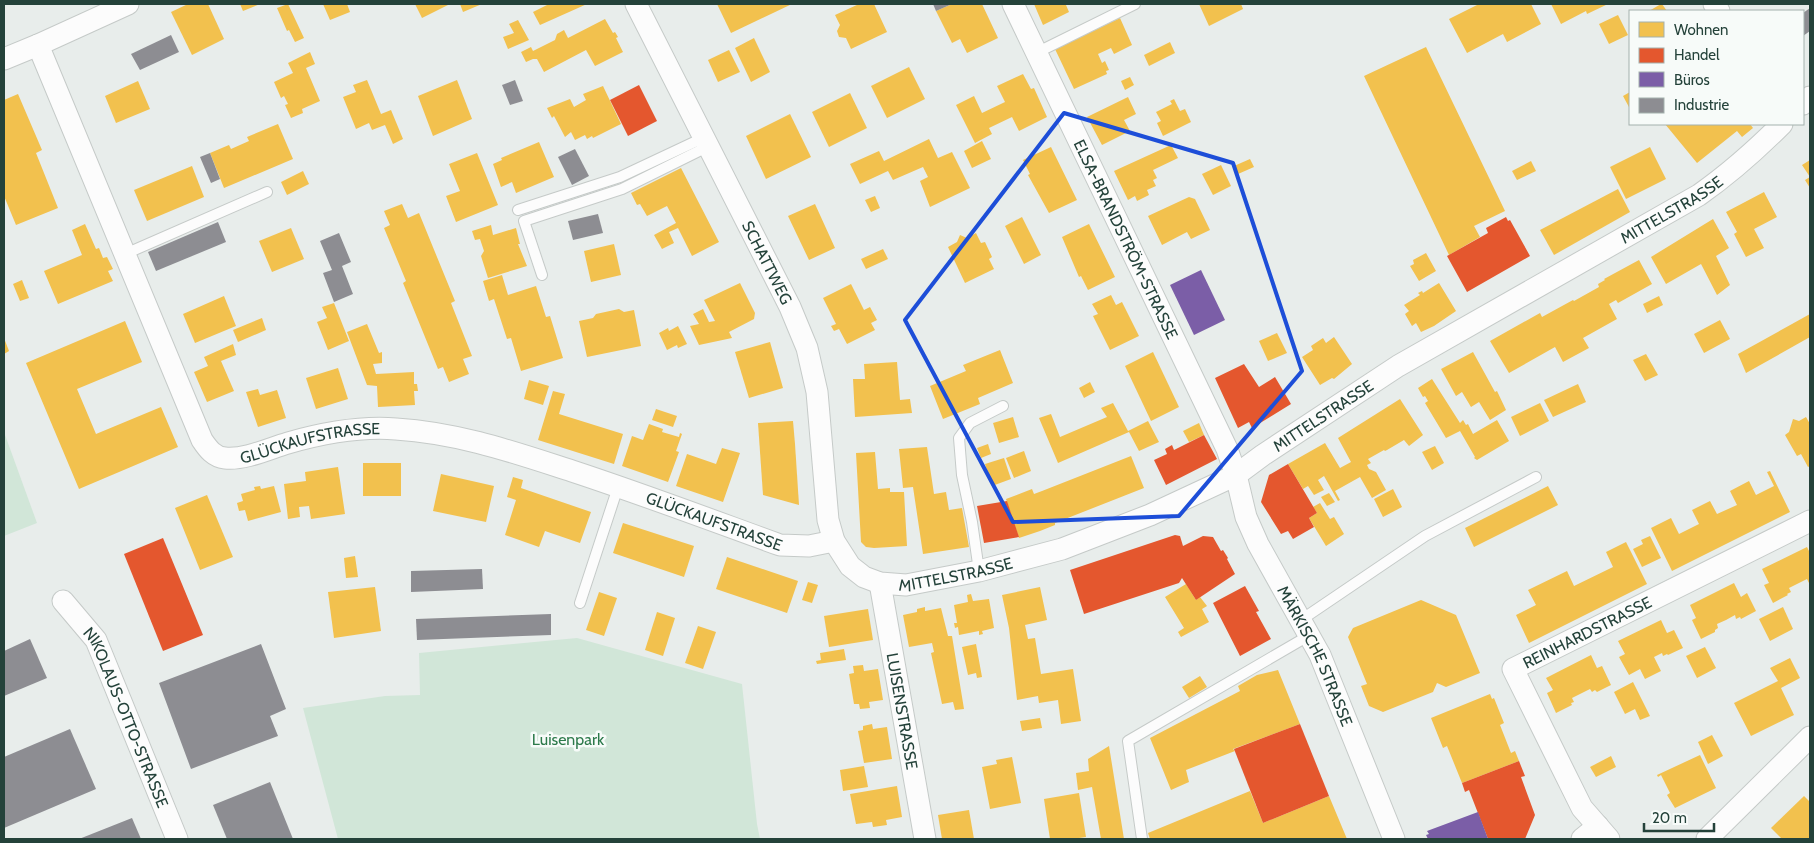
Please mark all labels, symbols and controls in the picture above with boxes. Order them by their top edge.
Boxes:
legend [1629,10,1804,125]
text: Wohnen [1674,21,1728,39]
text: Handel [1674,46,1720,64]
text: Büros [1674,71,1710,89]
text: Industrie [1674,96,1729,114]
street label: ELSA-BRANDSTRÖM-STRASSE [1070,137,1182,342]
street label: MITTELSTRASSE [1617,172,1727,248]
street label: SCHATTWEG [738,218,796,308]
street label: MITTELSTRASSE [1269,376,1377,456]
street label: GLÜCKAUFSTRASSE [238,419,380,467]
street label: GLÜCKAUFSTRASSE [643,488,785,555]
street label: MITTELSTRASSE [898,553,1015,595]
street label: MÄRKISCHE STRASSE [1273,583,1357,729]
street label: REINHARDSTRASSE [1520,592,1655,673]
street label: NIKOLAUS-OTTO-STRASSE [79,623,172,811]
street label: LUISENSTRASSE [882,651,922,771]
park label: Luisenpark [532,730,605,749]
scale bar [1644,800,1714,832]
text: 20 m [1652,809,1687,827]

